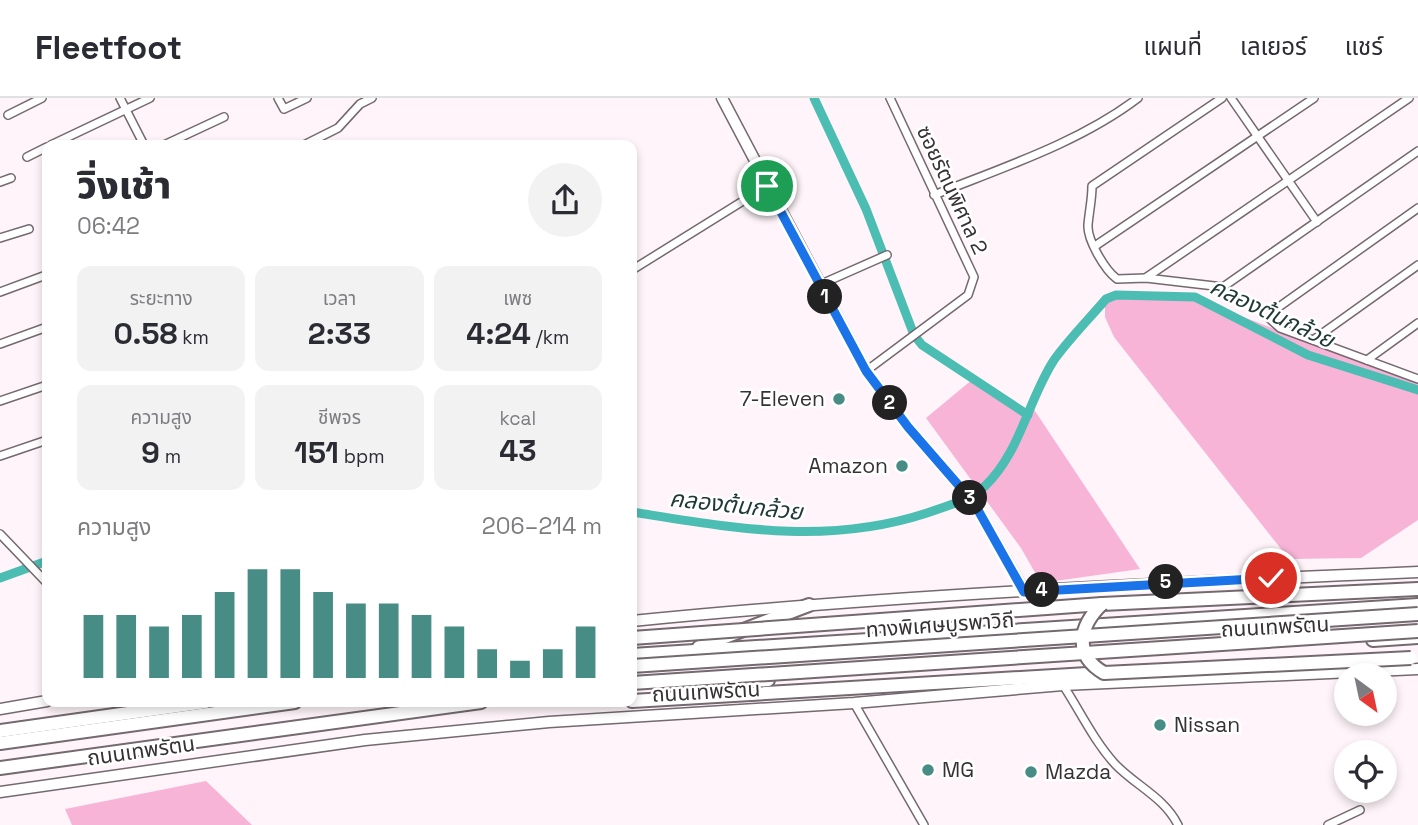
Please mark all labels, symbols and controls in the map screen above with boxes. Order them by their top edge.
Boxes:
text: Fleetfoot [35,27,182,69]
text: แผนที่ [1144,31,1202,62]
text: เลเยอร์ [1240,31,1307,62]
text: แชร์ [1345,31,1383,62]
street label: ซอยรัตนพิศาล 2 [911,121,994,259]
pin [737,156,797,216]
text: วิ่งเช้า [77,161,171,209]
button: share [528,163,602,237]
icon: arrive [748,167,786,205]
text: 06:42 [77,211,140,241]
water label: คลองต้นกล้วย [1205,271,1340,355]
pin: 1 [808,280,842,314]
text: 1 [820,284,829,309]
text: ระยะทาง [130,286,193,311]
text: เวลา [323,286,356,311]
text: เพซ [503,286,532,311]
text: 0.58 [113,314,177,353]
text: 2:33 [308,314,371,353]
text: 4:24 [466,314,531,353]
text: km [177,325,209,350]
text: /km [531,325,569,350]
place label: 7-Eleven [740,385,825,412]
pin: 2 [872,386,908,420]
text: 2 [884,390,895,415]
marker: 7-Eleven [831,391,847,407]
text: ความสูง [130,405,192,430]
text: ชีพจร [318,405,361,430]
text: kcal [499,406,536,431]
text: 43 [499,431,536,470]
text: 9 [141,433,160,472]
text: 151 [294,433,339,472]
text: m [160,444,181,469]
text: bpm [339,444,385,469]
place label: Amazon [808,452,888,479]
marker: Amazon [894,458,910,474]
pin: 3 [953,480,988,516]
water label: คลองต้นกล้วย [668,483,805,527]
text: 3 [964,485,975,510]
text: 206–214 m [482,511,602,541]
text: ความสูง [77,512,151,542]
pin [1241,548,1301,608]
icon: check [1252,559,1290,597]
pin: 5 [1148,564,1184,600]
text: 5 [1160,569,1171,594]
pin: 4 [1024,573,1060,608]
text: 4 [1035,577,1048,602]
street label: ทางพิเศษบูรพาวิถี [865,606,1015,643]
street label: ถนนเทพรัตน [1220,610,1330,643]
north arrow [1334,663,1396,726]
map controls [1334,663,1397,803]
street label: ถนนเทพรัตน [651,675,761,708]
place label: Nissan [1174,711,1240,738]
marker: Nissan [1152,717,1168,733]
street label: ถนนเทพรัตน [85,730,197,771]
button: locate [1334,740,1397,803]
place label: MG [942,756,974,783]
place label: Mazda [1045,758,1111,785]
marker: MG [920,762,936,778]
marker: Mazda [1023,764,1039,780]

